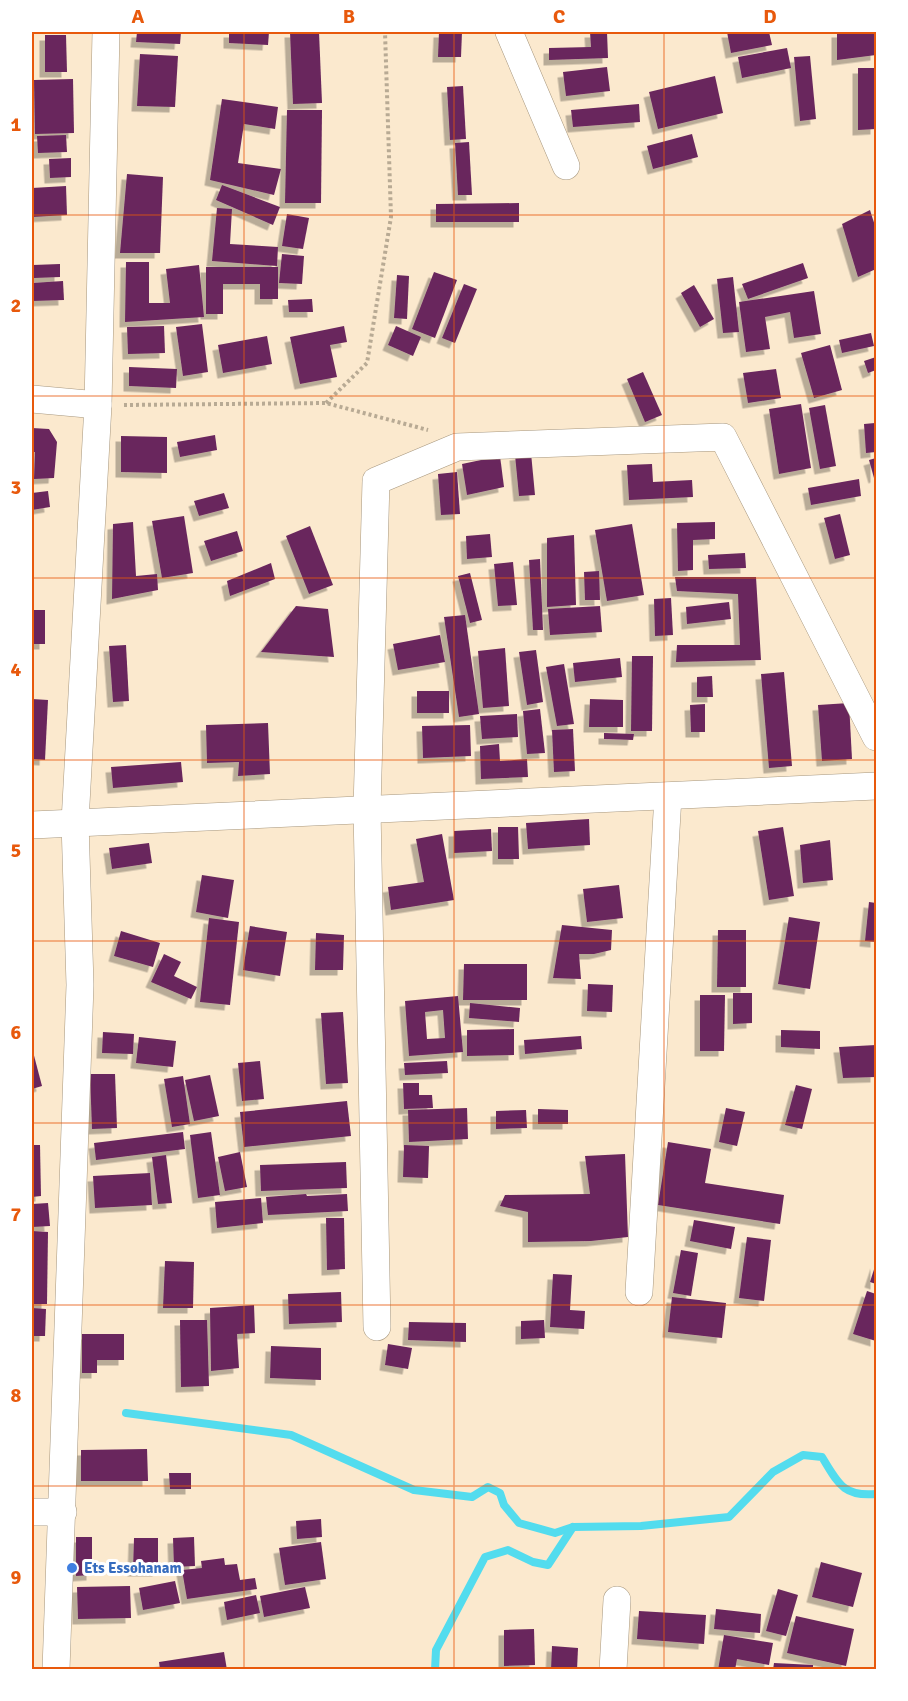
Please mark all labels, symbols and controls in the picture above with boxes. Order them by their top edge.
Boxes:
text: A [132,4,145,29]
text: B [343,4,355,29]
text: C [553,4,565,29]
text: D [763,4,777,29]
text: 1 [11,112,22,137]
text: 2 [11,293,21,318]
text: 3 [11,475,21,500]
text: 4 [11,657,22,682]
text: 5 [11,838,21,863]
text: 6 [11,1020,22,1045]
text: 7 [11,1202,22,1227]
text: 8 [11,1383,22,1408]
place label: Ets Essohanam [84,1559,182,1577]
marker: Ets Essohanam [65,1561,79,1575]
text: 9 [11,1565,22,1590]

